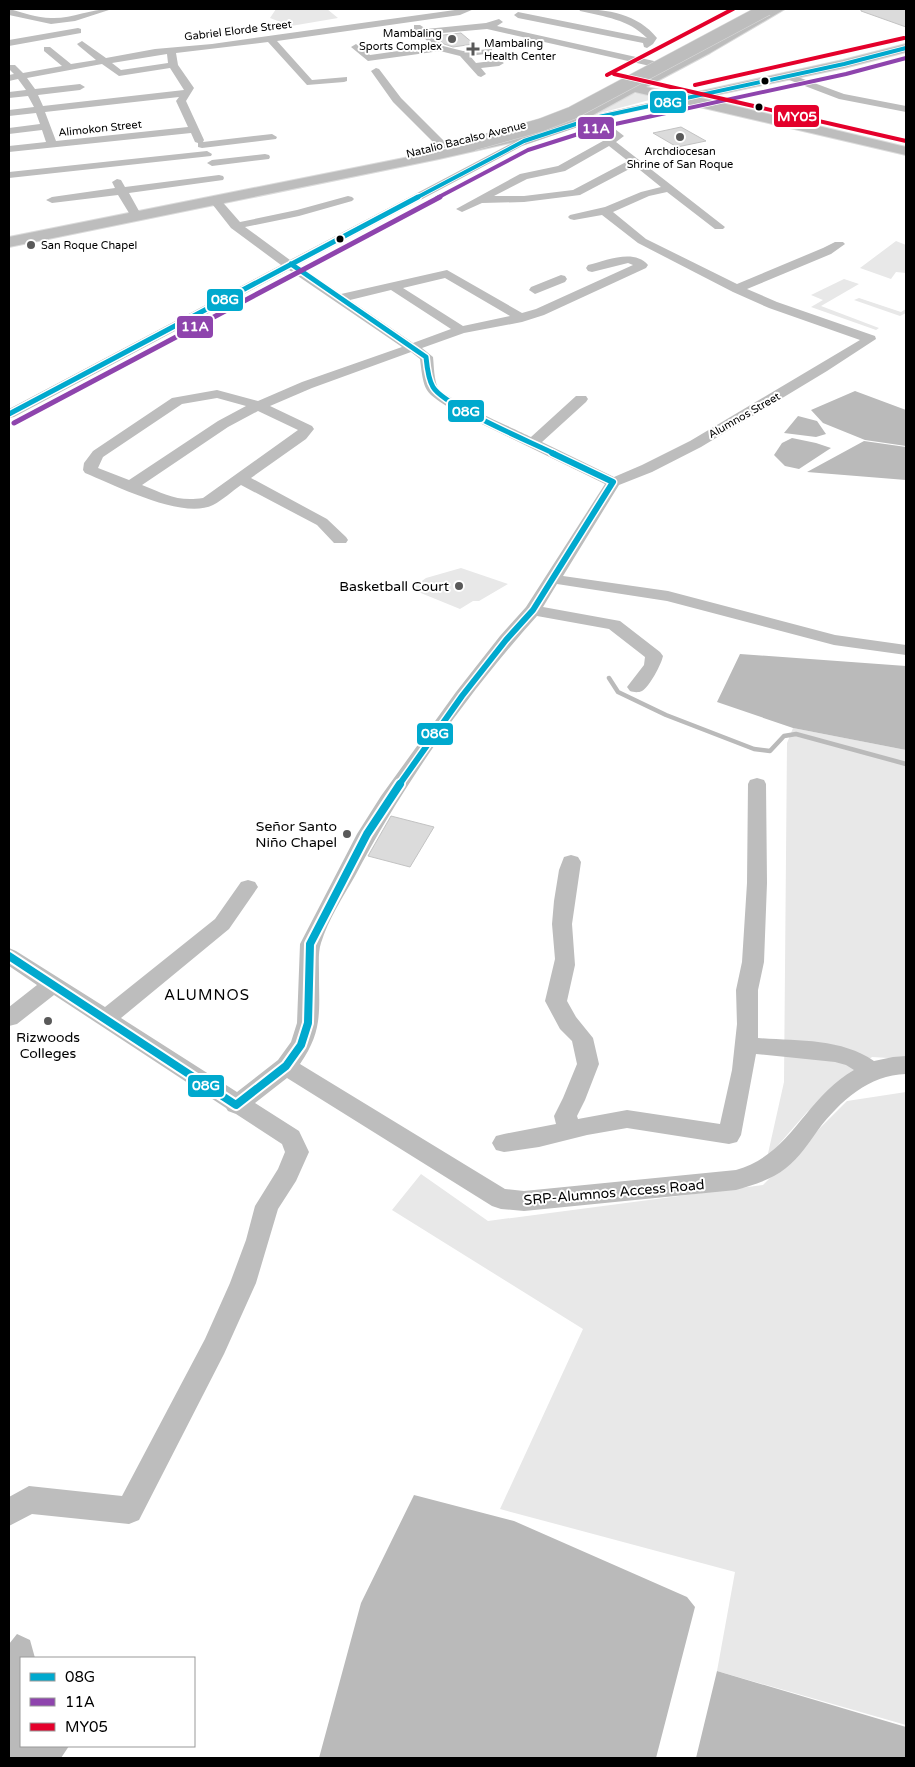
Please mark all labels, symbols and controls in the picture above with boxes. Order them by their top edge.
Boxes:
street label: Gabriel Elorde Street [184,17,293,44]
place label: Mambaling Sports Complex [359,27,442,53]
marker: Mambaling Sports Complex [446,33,458,45]
place label: Mambaling Health Center [484,37,557,63]
marker: Mambaling Health Center [466,42,480,56]
unlabelled marker [760,76,770,86]
line badge: 08G [649,90,687,114]
text: 08G [654,94,682,111]
unlabelled marker [754,102,764,112]
line badge: MY05 [773,104,820,128]
text: MY05 [777,108,817,125]
line badge: 11A [577,116,615,140]
street label: Alimokon Street [58,118,143,139]
street label: Natalio Bacalso Avenue [405,118,527,161]
text: 11A [582,120,611,137]
marker: Archdiocesan Shrine of San Roque [674,131,686,143]
place label: Archdiocesan Shrine of San Roque [627,145,733,171]
unlabelled marker [335,234,345,244]
marker: San Roque Chapel [25,239,37,251]
place label: San Roque Chapel [41,239,137,252]
line badge: 08G [206,288,244,312]
text: 08G [211,291,239,308]
line badge: 11A [176,315,214,339]
text: 11A [181,318,210,335]
street label: Alumnos Street [706,390,782,441]
line badge: 08G [447,399,485,423]
text: 08G [452,403,480,420]
place label: Basketball Court [339,578,450,595]
marker: Basketball Court [453,580,465,592]
line badge: 08G [416,722,454,746]
text: 08G [421,725,449,742]
place label: Señor Santo Niño Chapel [255,818,337,851]
marker: Señor Santo Niño Chapel [341,828,353,840]
district label: ALUMNOS [164,986,250,1004]
marker: Rizwoods Colleges [42,1015,54,1027]
place label: Rizwoods Colleges [16,1029,80,1062]
line badge: 08G [187,1074,225,1098]
text: 08G [192,1077,220,1094]
street label: SRP-Alumnos Access Road [523,1176,705,1209]
legend [20,1657,195,1747]
text: 08G [65,1668,95,1686]
text: 11A [65,1693,95,1711]
text: MY05 [65,1718,108,1736]

